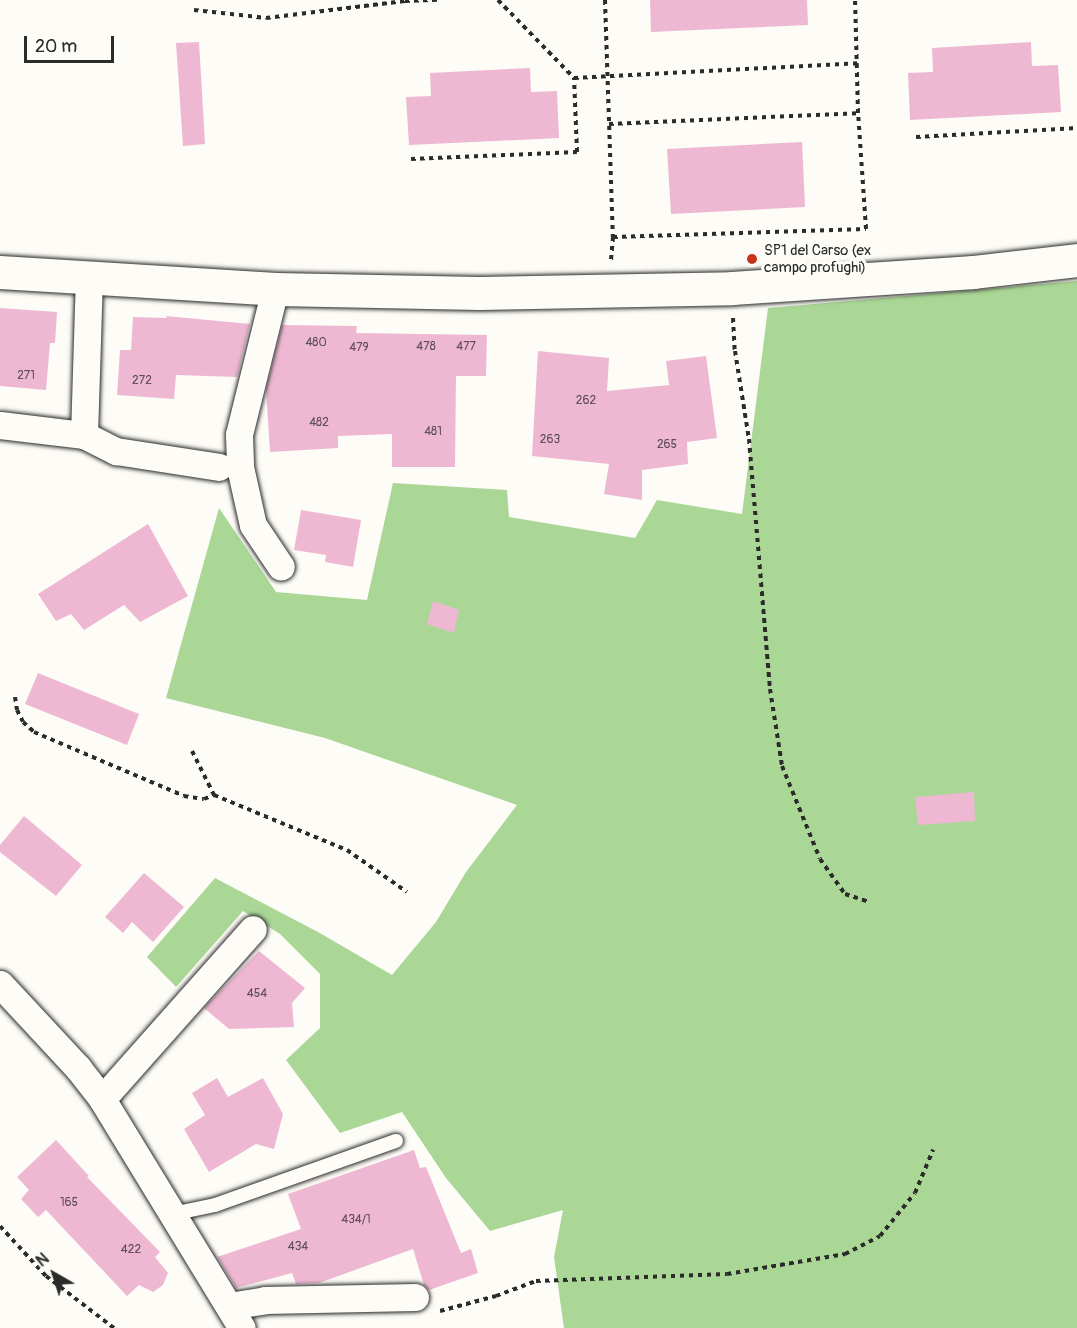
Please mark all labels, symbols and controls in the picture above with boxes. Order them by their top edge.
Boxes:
scale bar [27,24,117,62]
text: 20 m [35,35,77,58]
place label: SP1 del Carso (ex campo profughi) [764,241,871,276]
marker: SP1 del Carso (ex campo profughi) [745,252,759,266]
house number: 480 [305,336,327,350]
house number: 478 [416,340,436,354]
house number: 477 [456,340,476,354]
house number: 479 [349,341,369,355]
house number: 271 [17,369,35,383]
house number: 272 [132,374,152,388]
house number: 262 [576,394,596,408]
house number: 482 [309,416,329,430]
house number: 481 [424,425,442,439]
house number: 263 [540,433,560,447]
house number: 265 [657,438,677,452]
house number: 454 [247,987,267,1001]
house number: 165 [60,1196,78,1210]
house number: 434/1 [341,1213,371,1227]
house number: 434 [288,1240,308,1254]
house number: 422 [121,1243,141,1257]
north arrow [24,1244,84,1304]
text: N [32,1249,53,1271]

